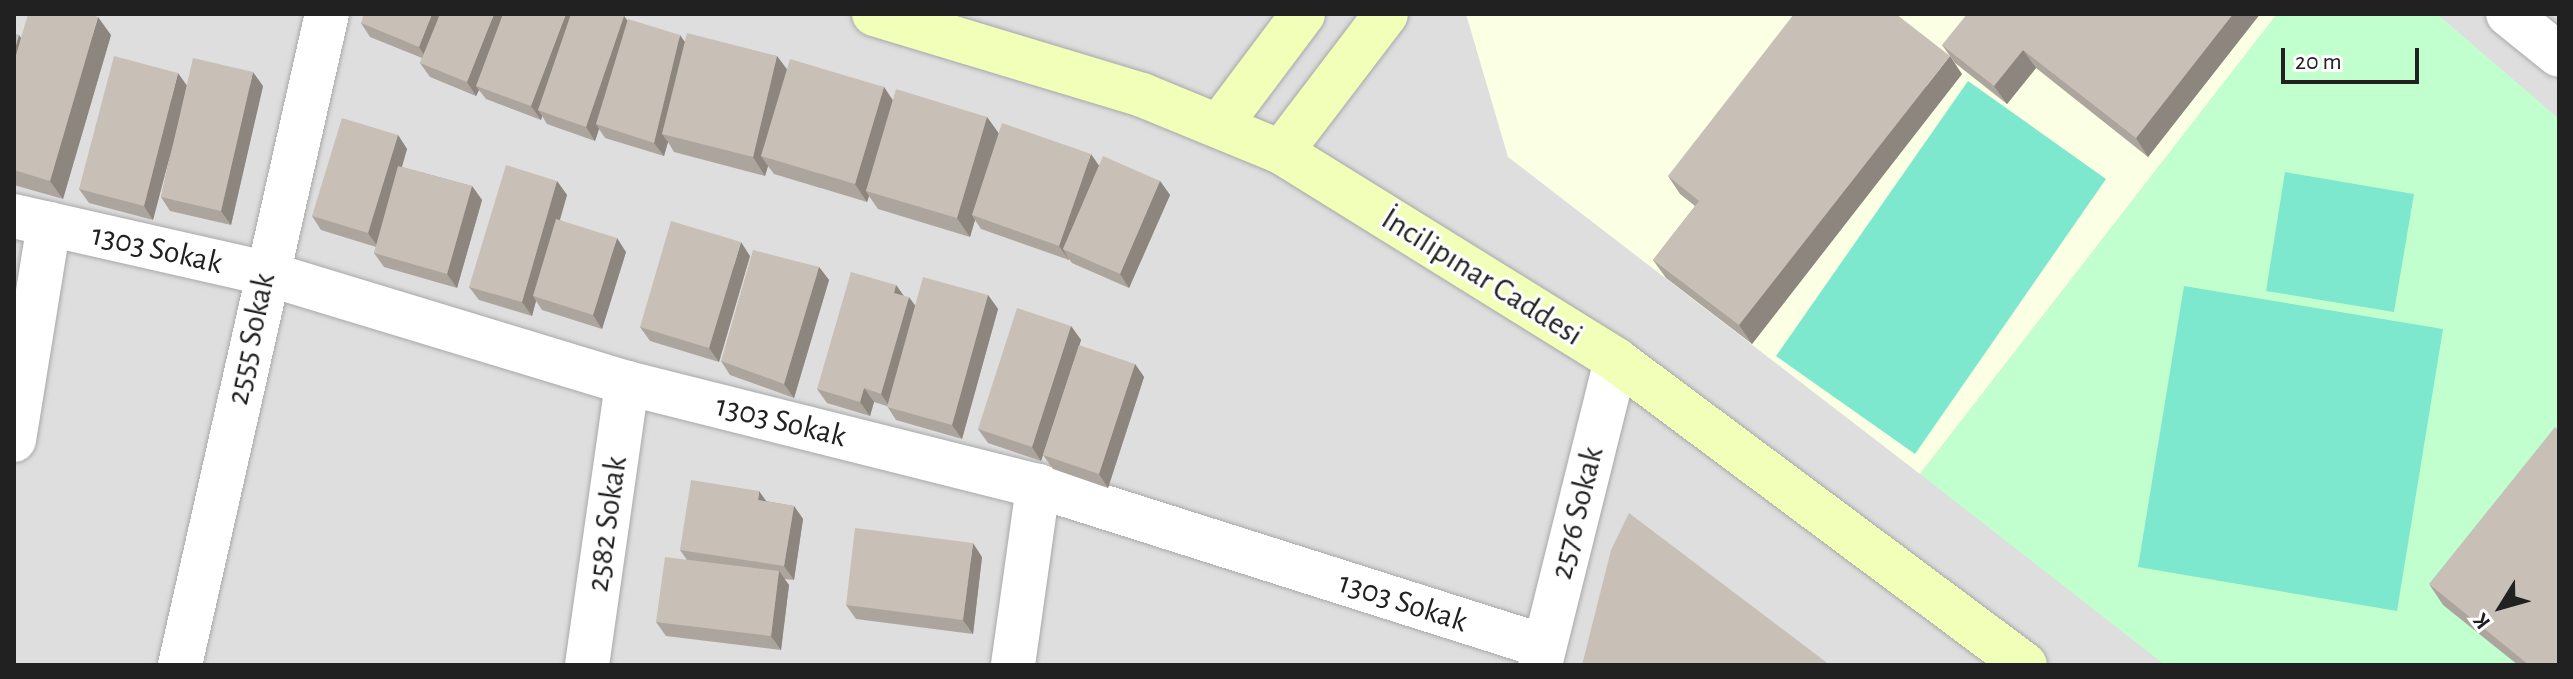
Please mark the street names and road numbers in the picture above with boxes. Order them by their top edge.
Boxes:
street label: İncilipınar Caddesi [1374,200,1590,354]
street label: 1303 Sokak [88,215,226,283]
street label: 2555 Sokak [218,270,284,408]
street label: 1303 Sokak [712,386,850,456]
street label: 2576 Sokak [1542,443,1612,583]
street label: 2582 Sokak [578,454,636,594]
street label: 1303 Sokak [1334,563,1472,641]

